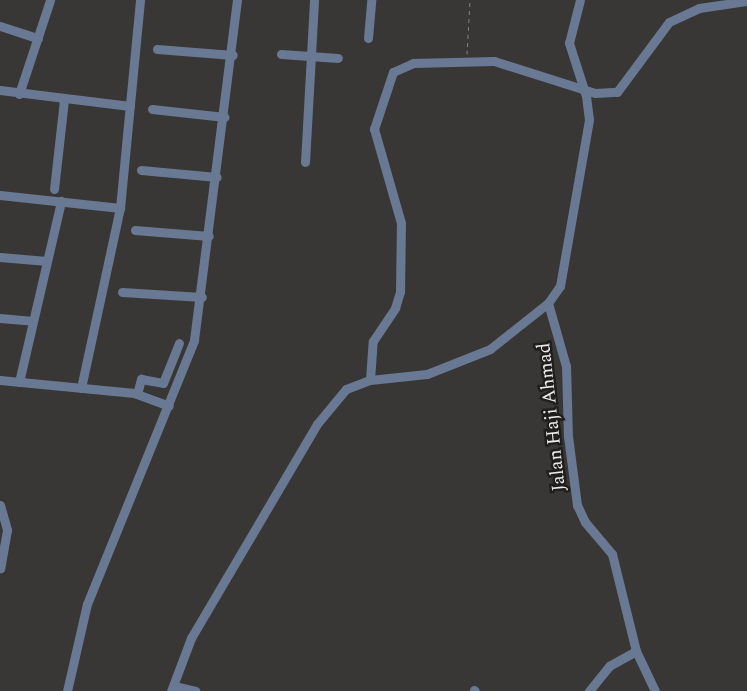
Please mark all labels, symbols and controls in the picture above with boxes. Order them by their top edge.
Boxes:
street label: Jalan Haji Ahmad [533,342,571,492]

